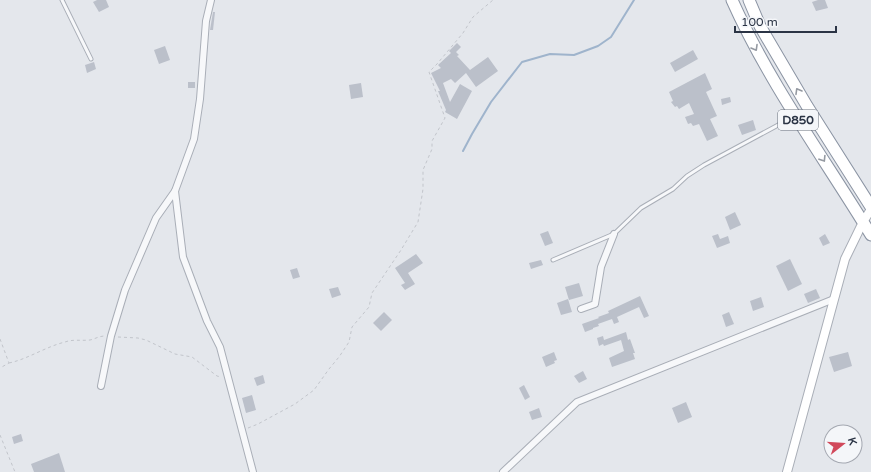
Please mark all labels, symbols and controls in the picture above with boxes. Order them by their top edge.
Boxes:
scale bar [735,8,836,34]
text: 100 m [741,15,778,29]
one-way arrow [751,44,758,51]
one-way arrow [796,88,803,95]
road number: D850 [778,110,818,130]
one-way arrow [818,155,825,162]
north arrow [823,424,863,464]
text: K [845,436,860,447]

